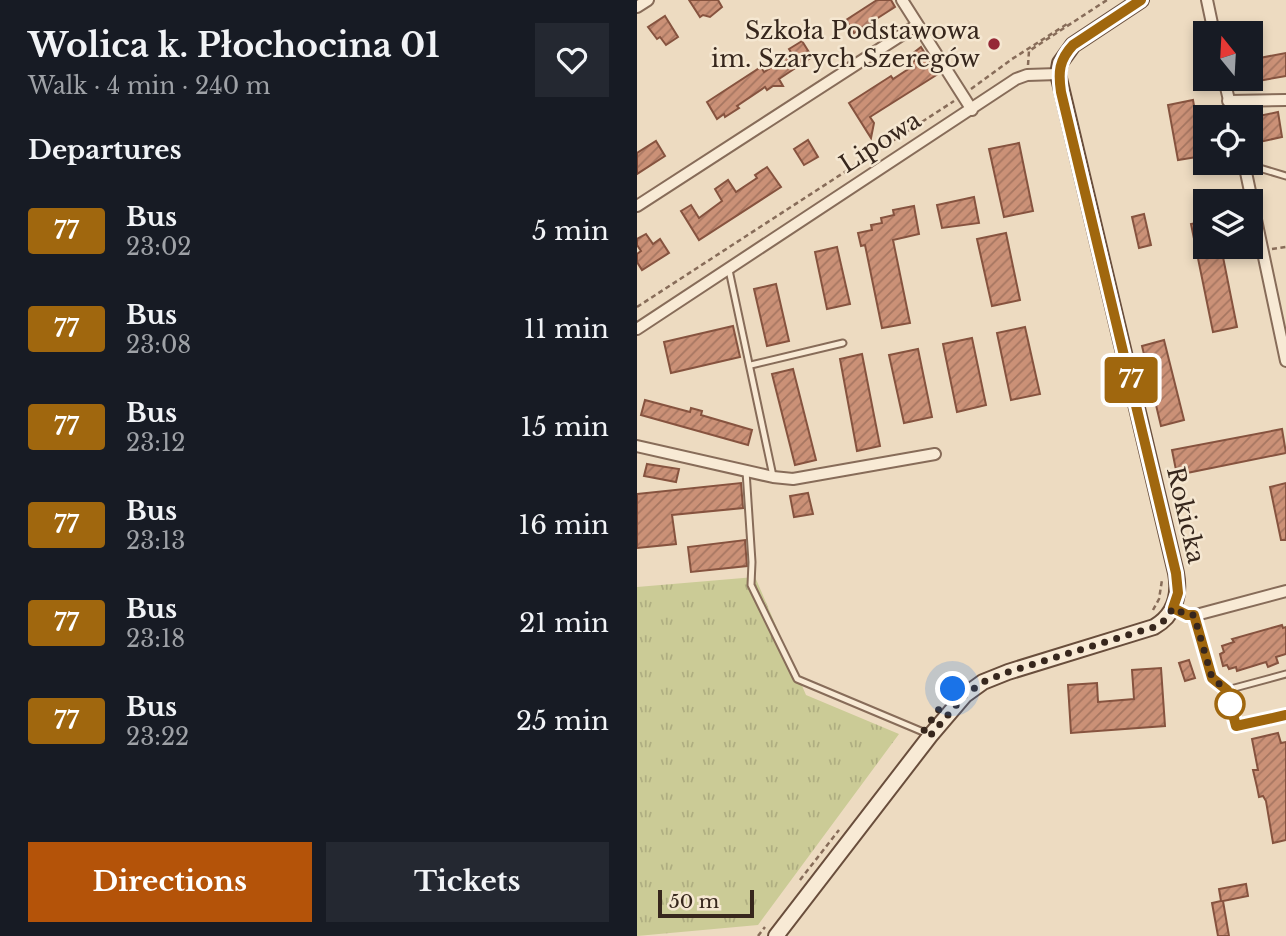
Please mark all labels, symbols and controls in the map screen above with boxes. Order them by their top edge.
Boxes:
place label: Szkoła Podstawowa im. Szarych Szeregów [711,16,981,73]
north arrow [1193,21,1263,91]
map controls [1193,21,1263,259]
button: heart [535,23,609,97]
text: Wolica k. Płochocina 01 [28,25,440,66]
marker: Szkoła Podstawowa im. Szarych Szeregów [986,36,1002,52]
text: Walk · 4 min · 240 m [28,72,270,100]
street label: Lipowa [834,105,926,179]
button: locate [1193,105,1263,175]
text: Departures [28,134,182,166]
button: layers [1193,189,1263,259]
text: Bus [126,201,177,233]
text: 5 min [532,215,609,247]
text: 77 [54,216,79,245]
text: 23:02 [126,233,191,261]
text: Bus [126,299,177,331]
text: 11 min [524,313,609,345]
text: 77 [54,314,79,343]
text: 23:08 [126,331,191,359]
line badge: 77 [1099,357,1163,403]
text: 77 [1119,365,1143,394]
text: Bus [126,397,177,429]
text: 15 min [520,411,609,443]
text: 77 [54,412,79,441]
text: 23:12 [126,429,185,457]
street label: Rokicka [1161,464,1211,567]
text: Bus [126,495,177,527]
text: 16 min [519,509,609,541]
text: 77 [54,510,79,539]
text: 23:13 [126,527,185,555]
text: Bus [126,593,177,625]
text: 21 min [519,607,609,639]
text: 77 [54,608,79,637]
text: 23:18 [126,625,185,653]
your location [935,671,970,706]
unlabelled marker [1215,689,1245,719]
text: Bus [126,691,177,723]
text: 25 min [516,705,609,737]
text: 77 [54,706,79,735]
text: 23:22 [126,723,189,751]
button: Directions [28,842,312,922]
button: Tickets [326,842,609,922]
scale bar [658,887,754,919]
text: 50 m [669,890,719,913]

